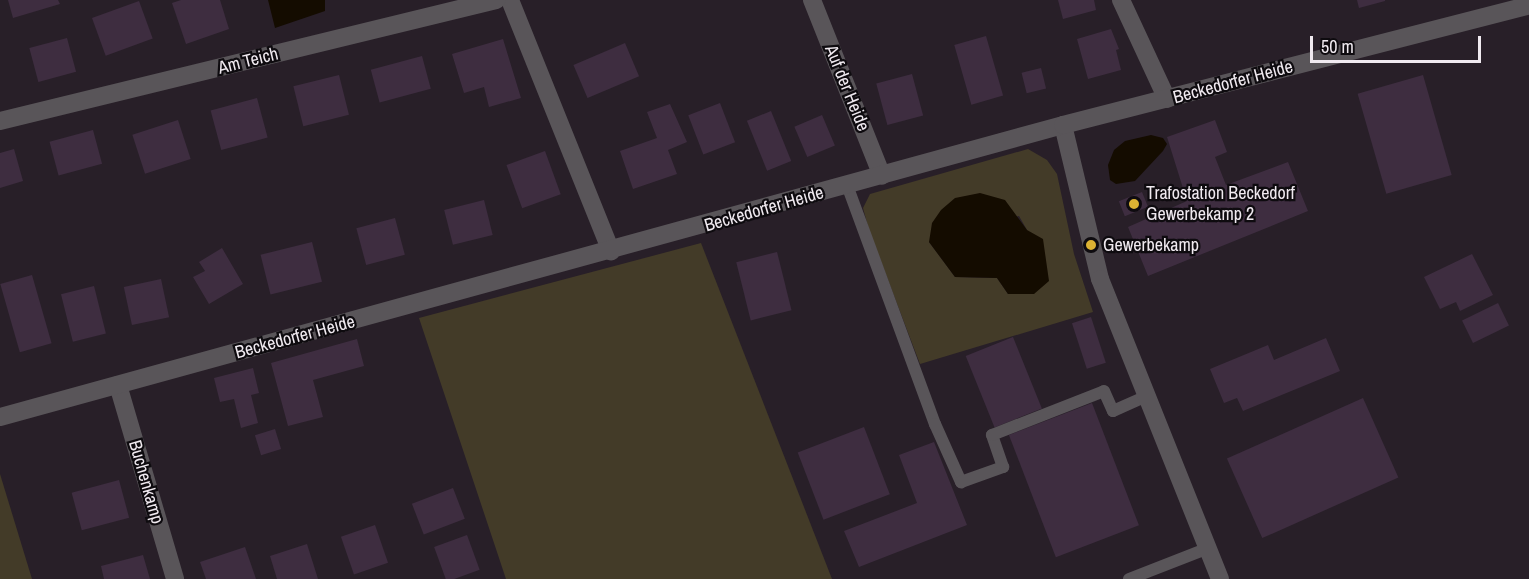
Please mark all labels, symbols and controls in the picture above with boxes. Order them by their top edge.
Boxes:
scale bar [1313,24,1484,62]
text: 50 m [1321,34,1354,59]
street label: Auf der Heide [820,42,874,134]
street label: Am Teich [216,43,280,79]
street label: Beckedorfer Heide [1171,56,1295,108]
street label: Beckedorfer Heide [702,182,826,236]
place label: Trafostation Beckedorf Gewerbekamp 2 [1146,183,1295,226]
marker: Trafostation Beckedorf Gewerbekamp 2 [1127,197,1141,211]
place label: Gewerbekamp [1103,234,1199,256]
marker: Gewerbekamp [1084,238,1098,252]
street label: Beckedorfer Heide [233,311,357,363]
street label: Buchenkamp [124,438,168,526]

